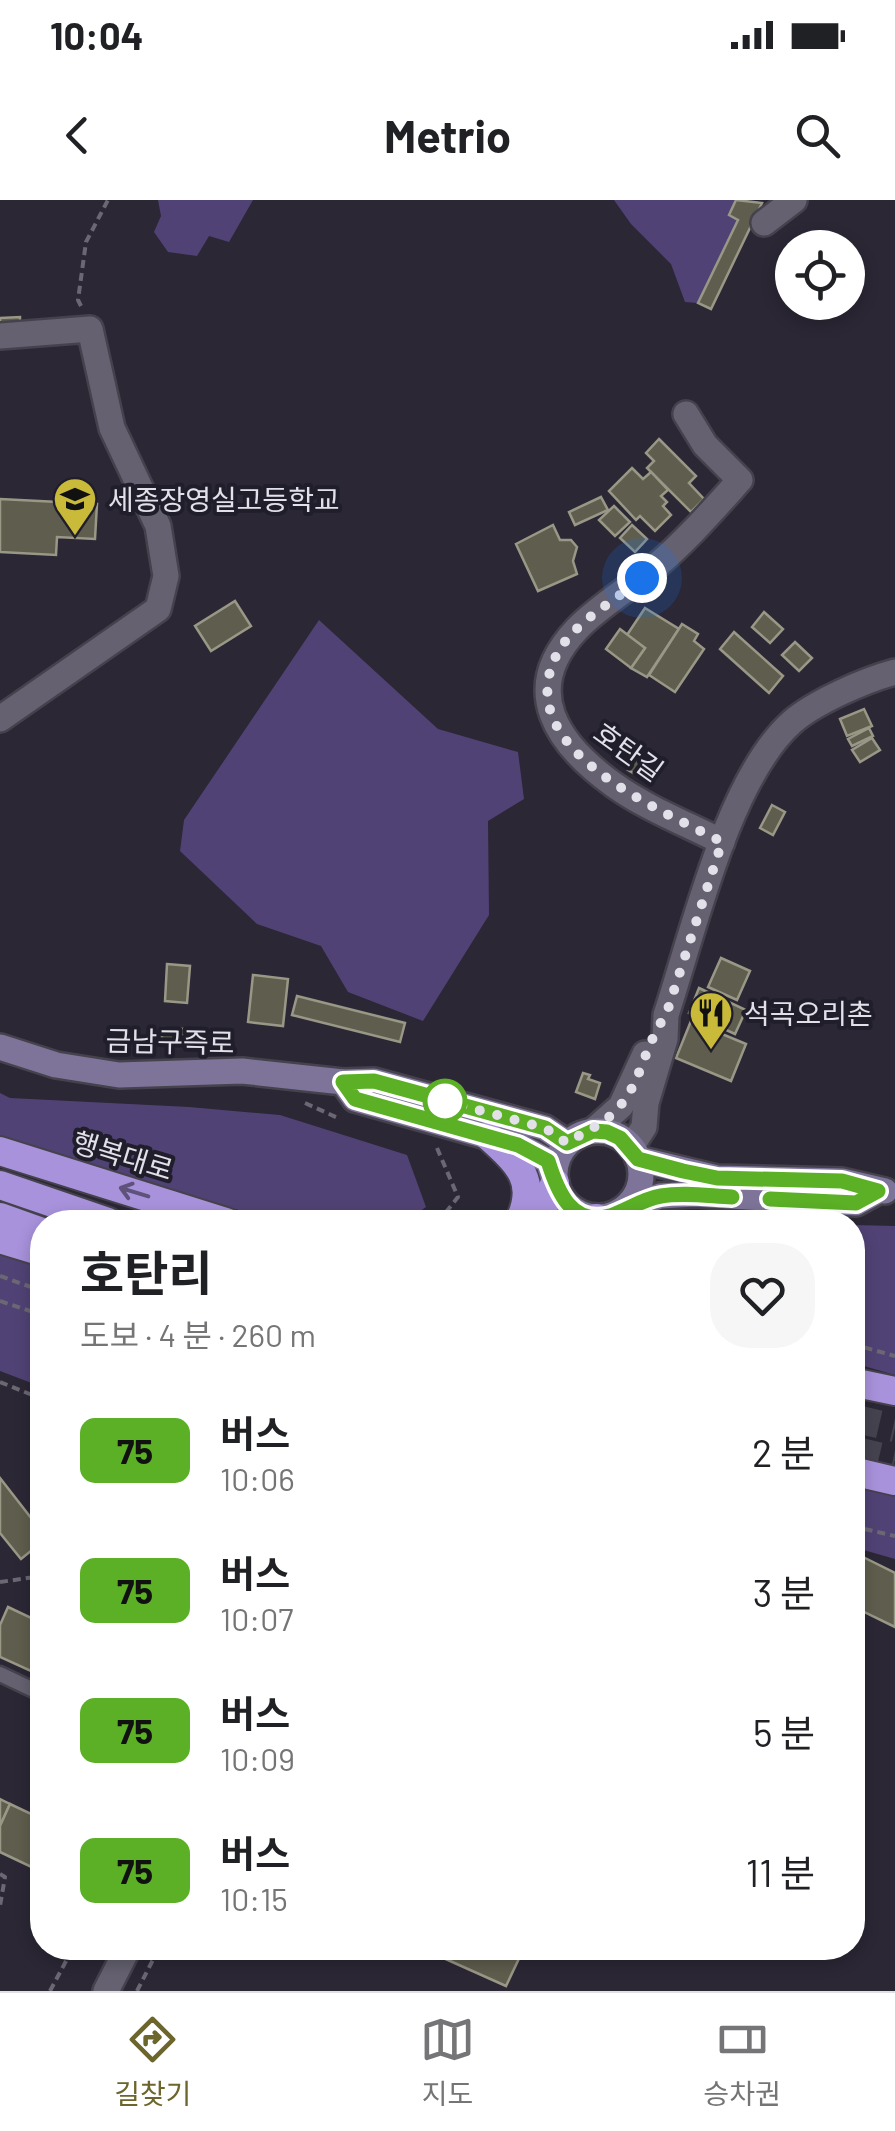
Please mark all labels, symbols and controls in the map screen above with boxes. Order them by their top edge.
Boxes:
text: 10:04 [50,12,144,58]
icon: back [50,108,105,163]
text: Metrio [384,108,511,162]
icon: search [790,108,845,163]
map controls [775,230,865,320]
button: locate [775,230,865,320]
school or university icon: 세종장영실고등학교 [52,476,98,537]
place label: 세종장영실고등학교 [108,482,340,516]
your location [617,553,667,603]
street label: 호탄길 [588,715,670,787]
restaurant icon: 석곡오리촌 [688,990,734,1051]
place label: 석곡오리촌 [744,996,873,1030]
street label: 금남구즉로 [105,1023,235,1059]
unlabelled marker [424,1080,466,1122]
street label: 행복대로 [69,1124,177,1186]
one-way arrow [118,1182,150,1200]
text: 호탄리 [80,1243,212,1301]
button: heart [710,1243,815,1348]
text: 도보 · 4 분 · 260 m [80,1315,316,1353]
text: 버스 [220,1410,290,1456]
text: 75 [117,1429,153,1471]
text: 2 분 [752,1429,815,1475]
text: 10:06 [220,1459,295,1497]
text: 버스 [220,1550,290,1596]
text: 75 [117,1569,153,1611]
text: 3 분 [753,1569,815,1615]
text: 10:07 [220,1599,293,1637]
text: 버스 [220,1690,290,1736]
text: 75 [117,1709,153,1751]
text: 5 분 [753,1709,815,1755]
text: 10:09 [220,1739,295,1777]
text: 버스 [220,1830,290,1876]
text: 75 [117,1849,153,1891]
text: 11 분 [746,1849,815,1895]
text: 10:15 [220,1879,288,1917]
tab: 길찾기 [114,2012,192,2112]
tab: 지도 [420,2012,475,2112]
tab: 승차권 [703,2012,781,2112]

